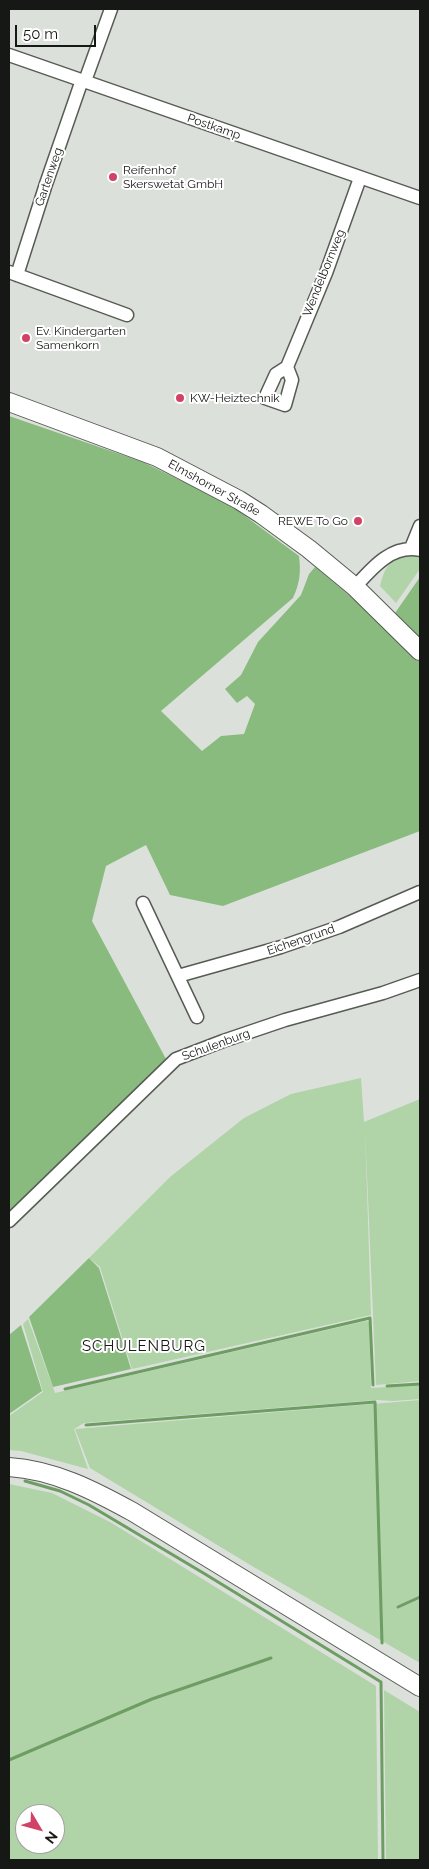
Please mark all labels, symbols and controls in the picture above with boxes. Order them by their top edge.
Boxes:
scale bar [18,15,99,47]
text: 50 m [23,25,58,43]
street label: Postkamp [185,111,243,143]
street label: Gartenweg [32,146,66,208]
place label: Reifenhof Skerswetat GmbH [123,163,223,191]
marker: Reifenhof Skerswetat GmbH [107,171,119,183]
street label: Wendelbornweg [300,227,348,319]
place label: Ev. Kindergarten Samenkorn [36,324,126,352]
marker: Ev. Kindergarten Samenkorn [20,332,32,344]
place label: KW-Heiztechnik [190,391,280,405]
marker: KW-Heiztechnik [174,392,186,404]
street label: Elmshorner Straße [166,457,262,519]
place label: REWE To Go [278,514,348,528]
marker: REWE To Go [352,515,364,527]
street label: Eichengrund [265,922,337,958]
street label: Schulenburg [180,1026,252,1064]
district label: SCHULENBURG [81,1337,207,1355]
north arrow [15,1804,65,1854]
text: N [42,1828,61,1847]

